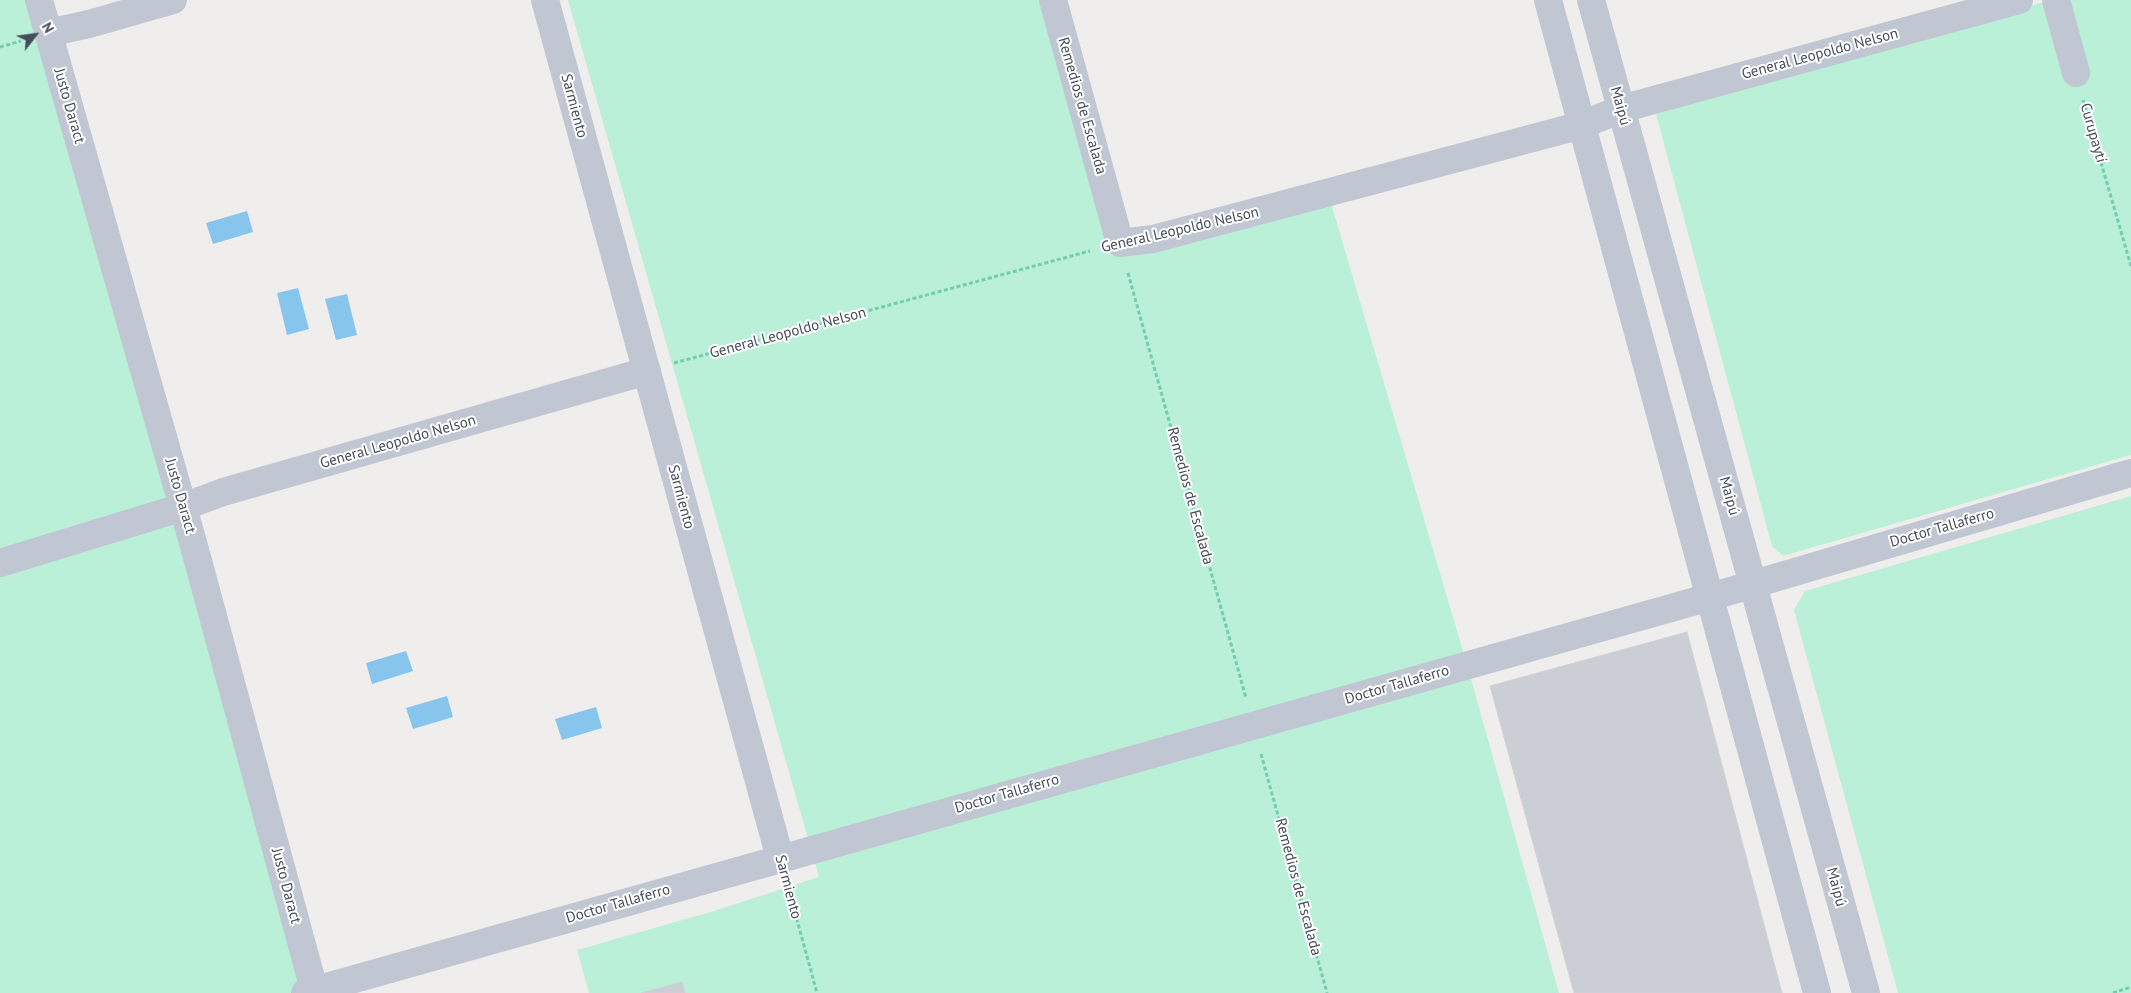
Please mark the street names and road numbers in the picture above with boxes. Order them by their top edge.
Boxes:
street label: General Leopoldo Nelson [1740,24,1900,84]
street label: Remedios de Escalada [1054,35,1110,177]
street label: Justo Daract [50,66,88,146]
street label: Sarmiento [557,72,591,140]
street label: Maipú [1606,85,1634,127]
street label: Curupaytí [2076,101,2110,165]
street label: General Leopoldo Nelson [1099,203,1261,257]
street label: General Leopoldo Nelson [708,303,868,363]
street label: General Leopoldo Nelson [318,411,478,473]
street label: Remedios de Escalada [1163,425,1217,567]
street label: Justo Daract [161,456,199,536]
street label: Sarmiento [664,463,698,531]
street label: Maipú [1715,475,1743,517]
street label: Doctor Tallaferro [1888,505,1996,551]
street label: Doctor Tallaferro [1343,662,1451,708]
street label: Doctor Tallaferro [953,771,1061,817]
street label: Remedios de Escalada [1271,816,1325,958]
street label: Justo Daract [267,846,305,926]
street label: Sarmiento [771,853,805,921]
street label: Maipú [1822,866,1850,908]
street label: Doctor Tallaferro [564,881,672,927]

